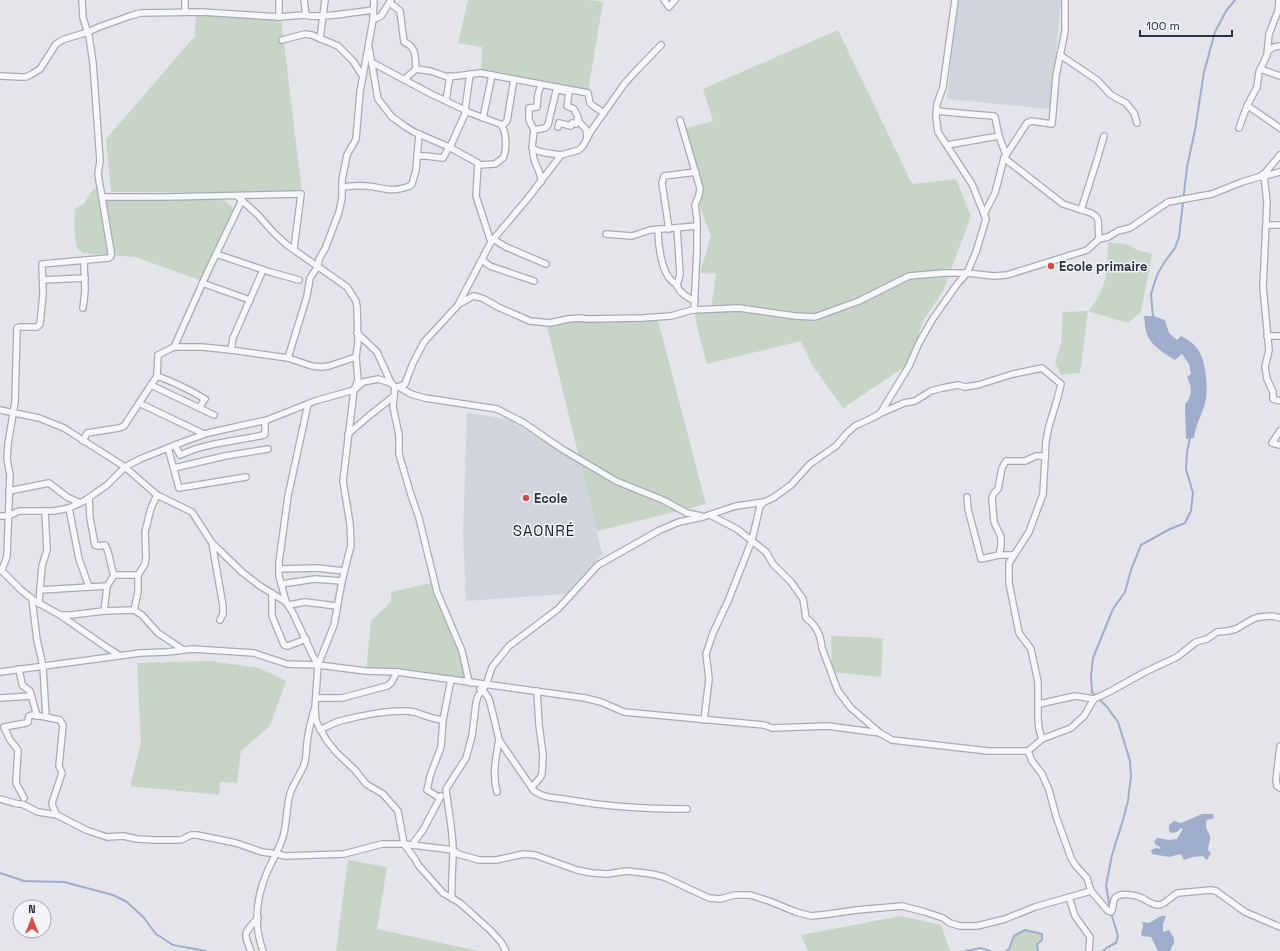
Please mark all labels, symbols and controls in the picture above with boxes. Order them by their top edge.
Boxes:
scale bar [1140,12,1232,38]
text: 100 m [1146,18,1180,34]
place label: Ecole primaire [1059,258,1147,275]
marker: Ecole primaire [1046,261,1056,271]
place label: Ecole [534,490,568,507]
marker: Ecole [521,493,531,503]
district label: SAONRÉ [513,521,575,540]
north arrow [12,899,52,939]
text: N [28,902,36,916]

